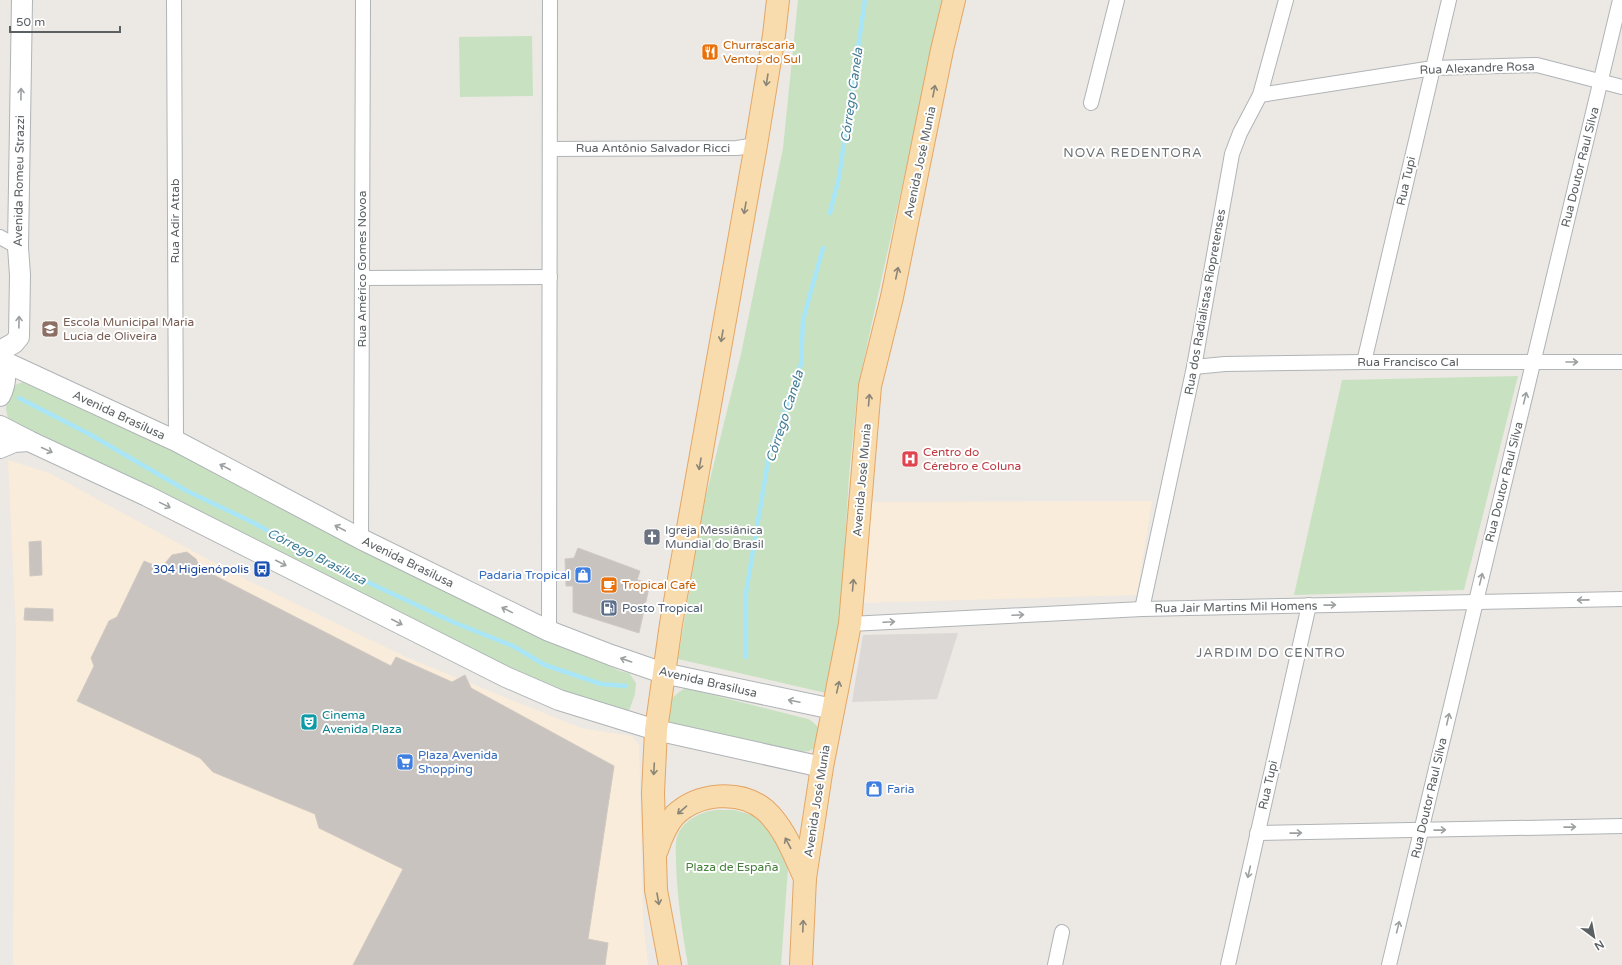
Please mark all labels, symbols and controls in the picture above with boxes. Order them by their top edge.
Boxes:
scale bar [10,8,120,34]
text: 50 m [16,15,45,29]
place label: Churrascaria Ventos do Sul [723,38,801,66]
restaurant icon: Churrascaria Ventos do Sul [700,42,720,62]
water label: Córrego Canela [837,46,867,144]
street label: Rua Alexandre Rosa [1419,59,1535,77]
one-way arrow [763,73,771,86]
one-way arrow [931,85,939,98]
one-way arrow [17,88,24,101]
street label: Avenida José Munia [901,105,939,219]
street label: Rua Doutor Raul Silva [1558,105,1602,229]
street label: Avenida Romeu Strazzi [11,115,27,247]
street label: Rua Antônio Salvador Ricci [576,141,730,155]
district label: NOVA REDENTORA [1063,145,1203,161]
street label: Rua Tupi [1394,155,1418,207]
street label: Rua Adir Attab [168,179,182,263]
street label: Rua Américo Gomes Novoa [355,191,369,347]
one-way arrow [741,201,749,214]
street label: Rua dos Radialistas Riopretenses [1182,208,1228,396]
one-way arrow [893,267,901,280]
place label: Escola Municipal Maria Lucia de Oliveira [63,315,194,343]
one-way arrow [15,316,23,329]
school or university icon: Escola Municipal Maria Lucia de Oliveira [40,319,60,339]
one-way arrow [718,329,726,342]
street label: Rua Francisco Cal [1357,355,1459,369]
one-way arrow [1565,358,1578,366]
water label: Córrego Canela [763,368,808,464]
street label: Avenida Brasilusa [71,387,167,443]
one-way arrow [1521,392,1529,405]
one-way arrow [865,394,872,407]
street label: Rua Doutor Raul Silva [1482,420,1526,544]
street label: Avenida José Munia [850,423,874,537]
place label: Centro do Cérebro e Coluna [923,445,1021,473]
one-way arrow [41,447,53,454]
hospital icon: Centro do Cérebro e Coluna [900,449,920,469]
one-way arrow [695,458,703,471]
one-way arrow [219,463,231,470]
one-way arrow [159,502,171,509]
place label: Igreja Messiânica Mundial do Brasil [665,523,764,551]
one-way arrow [334,524,346,531]
water label: Córrego Brasilusa [264,525,369,589]
church icon: Igreja Messiânica Mundial do Brasil [642,527,662,547]
street label: Avenida Brasilusa [360,534,456,590]
bus stop icon: 304 Higienópolis [252,559,272,579]
one-way arrow [275,560,287,567]
place label: 304 Higienópolis [153,562,249,576]
shop icon: Padaria Tropical [573,565,593,585]
place label: Padaria Tropical [479,568,570,582]
one-way arrow [1478,573,1486,586]
cafe icon: Tropical Café [599,575,619,595]
place label: Tropical Café [622,578,696,592]
one-way arrow [850,579,857,592]
one-way arrow [1577,596,1590,603]
fuel station icon: Posto Tropical [599,598,619,618]
street label: Rua Jair Martins Mil Homens [1154,599,1318,615]
place label: Posto Tropical [622,601,703,615]
one-way arrow [1323,601,1336,608]
one-way arrow [501,606,513,613]
one-way arrow [1011,612,1024,619]
one-way arrow [882,618,895,626]
one-way arrow [391,619,403,626]
district label: JARDIM DO CENTRO [1196,645,1346,661]
one-way arrow [621,656,633,664]
street label: Avenida Brasilusa [657,664,759,700]
one-way arrow [834,681,842,694]
one-way arrow [788,697,801,705]
place label: Cinema Avenida Plaza [322,708,402,736]
theatre icon: Cinema Avenida Plaza [299,712,319,732]
one-way arrow [1444,713,1452,726]
street label: Rua Doutor Raul Silva [1408,736,1450,860]
street label: Avenida José Munia [801,744,833,858]
place label: Plaza Avenida Shopping [418,748,498,776]
supermarket icon: Plaza Avenida Shopping [395,752,415,772]
street label: Rua Tupi [1256,759,1280,811]
one-way arrow [650,762,658,775]
shop icon: Faria [864,779,884,799]
place label: Faria [887,782,914,796]
one-way arrow [677,805,687,814]
one-way arrow [1563,823,1576,831]
one-way arrow [1433,826,1446,834]
one-way arrow [1289,829,1302,837]
one-way arrow [784,837,792,849]
park label: Plaza de España [686,860,778,874]
one-way arrow [1244,865,1252,878]
one-way arrow [654,892,662,905]
north arrow [1574,917,1614,957]
one-way arrow [799,920,807,933]
one-way arrow [1394,921,1402,934]
text: N [1592,937,1606,953]

